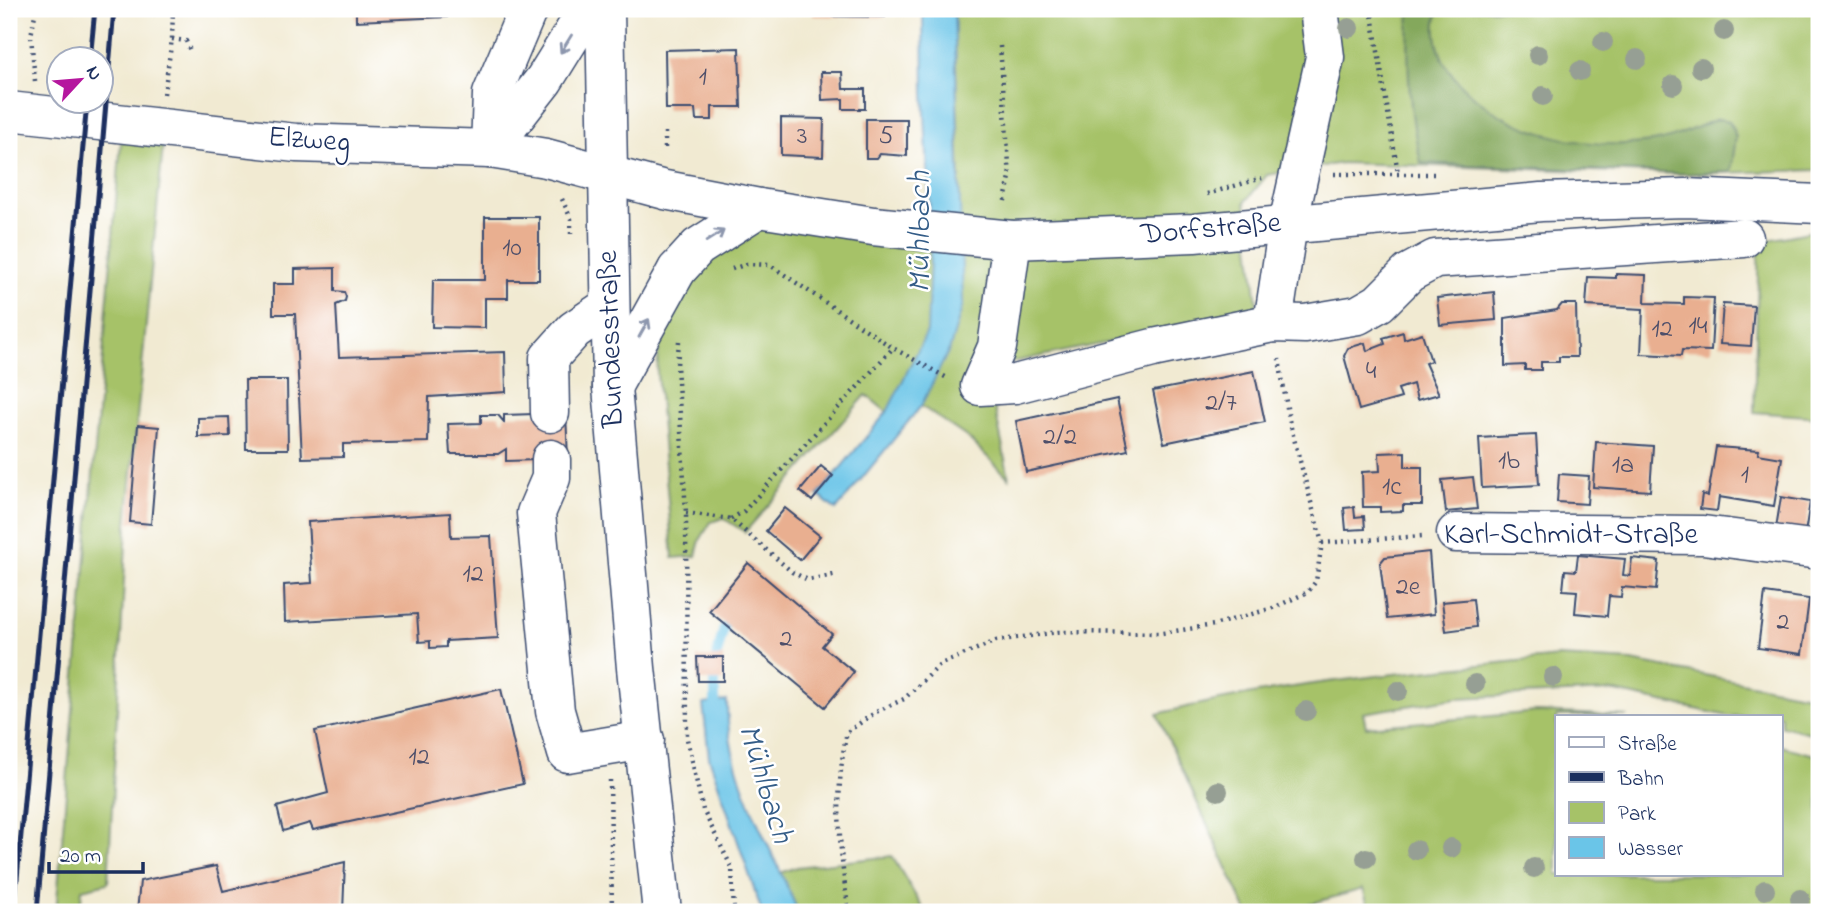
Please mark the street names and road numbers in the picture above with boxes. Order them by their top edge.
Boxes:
street label: Elzweg [266,116,352,166]
street label: Dorfstraße [1138,202,1284,258]
street label: Bundesstraße [587,249,637,430]
street label: Karl-Schmidt-Straße [1444,514,1699,558]

